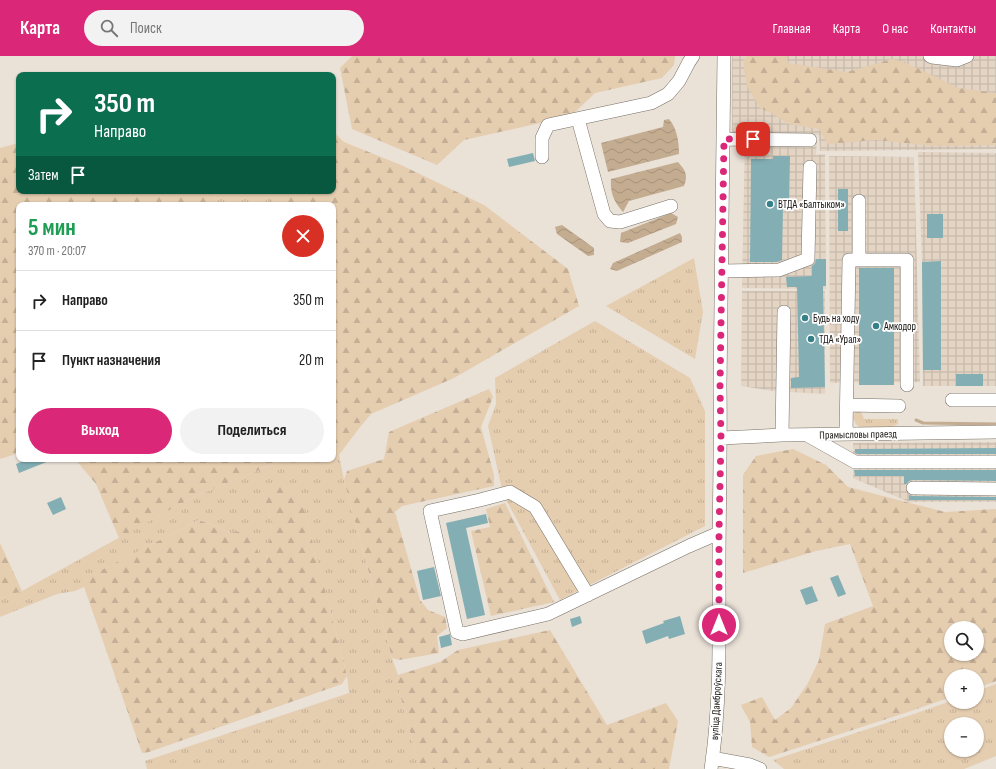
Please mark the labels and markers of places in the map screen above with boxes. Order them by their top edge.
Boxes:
pin [736,122,770,156]
place label: ВТДА «Балтыком» [778,198,845,211]
marker: ВТДА «Балтыком» [765,199,775,209]
place label: Будь на ходу [813,312,860,325]
marker: Будь на ходу [800,313,810,323]
place label: Амкодор [883,320,916,333]
marker: Амкодор [871,321,881,331]
place label: ТДА «Урал» [819,333,861,346]
marker: ТДА «Урал» [806,334,816,344]

